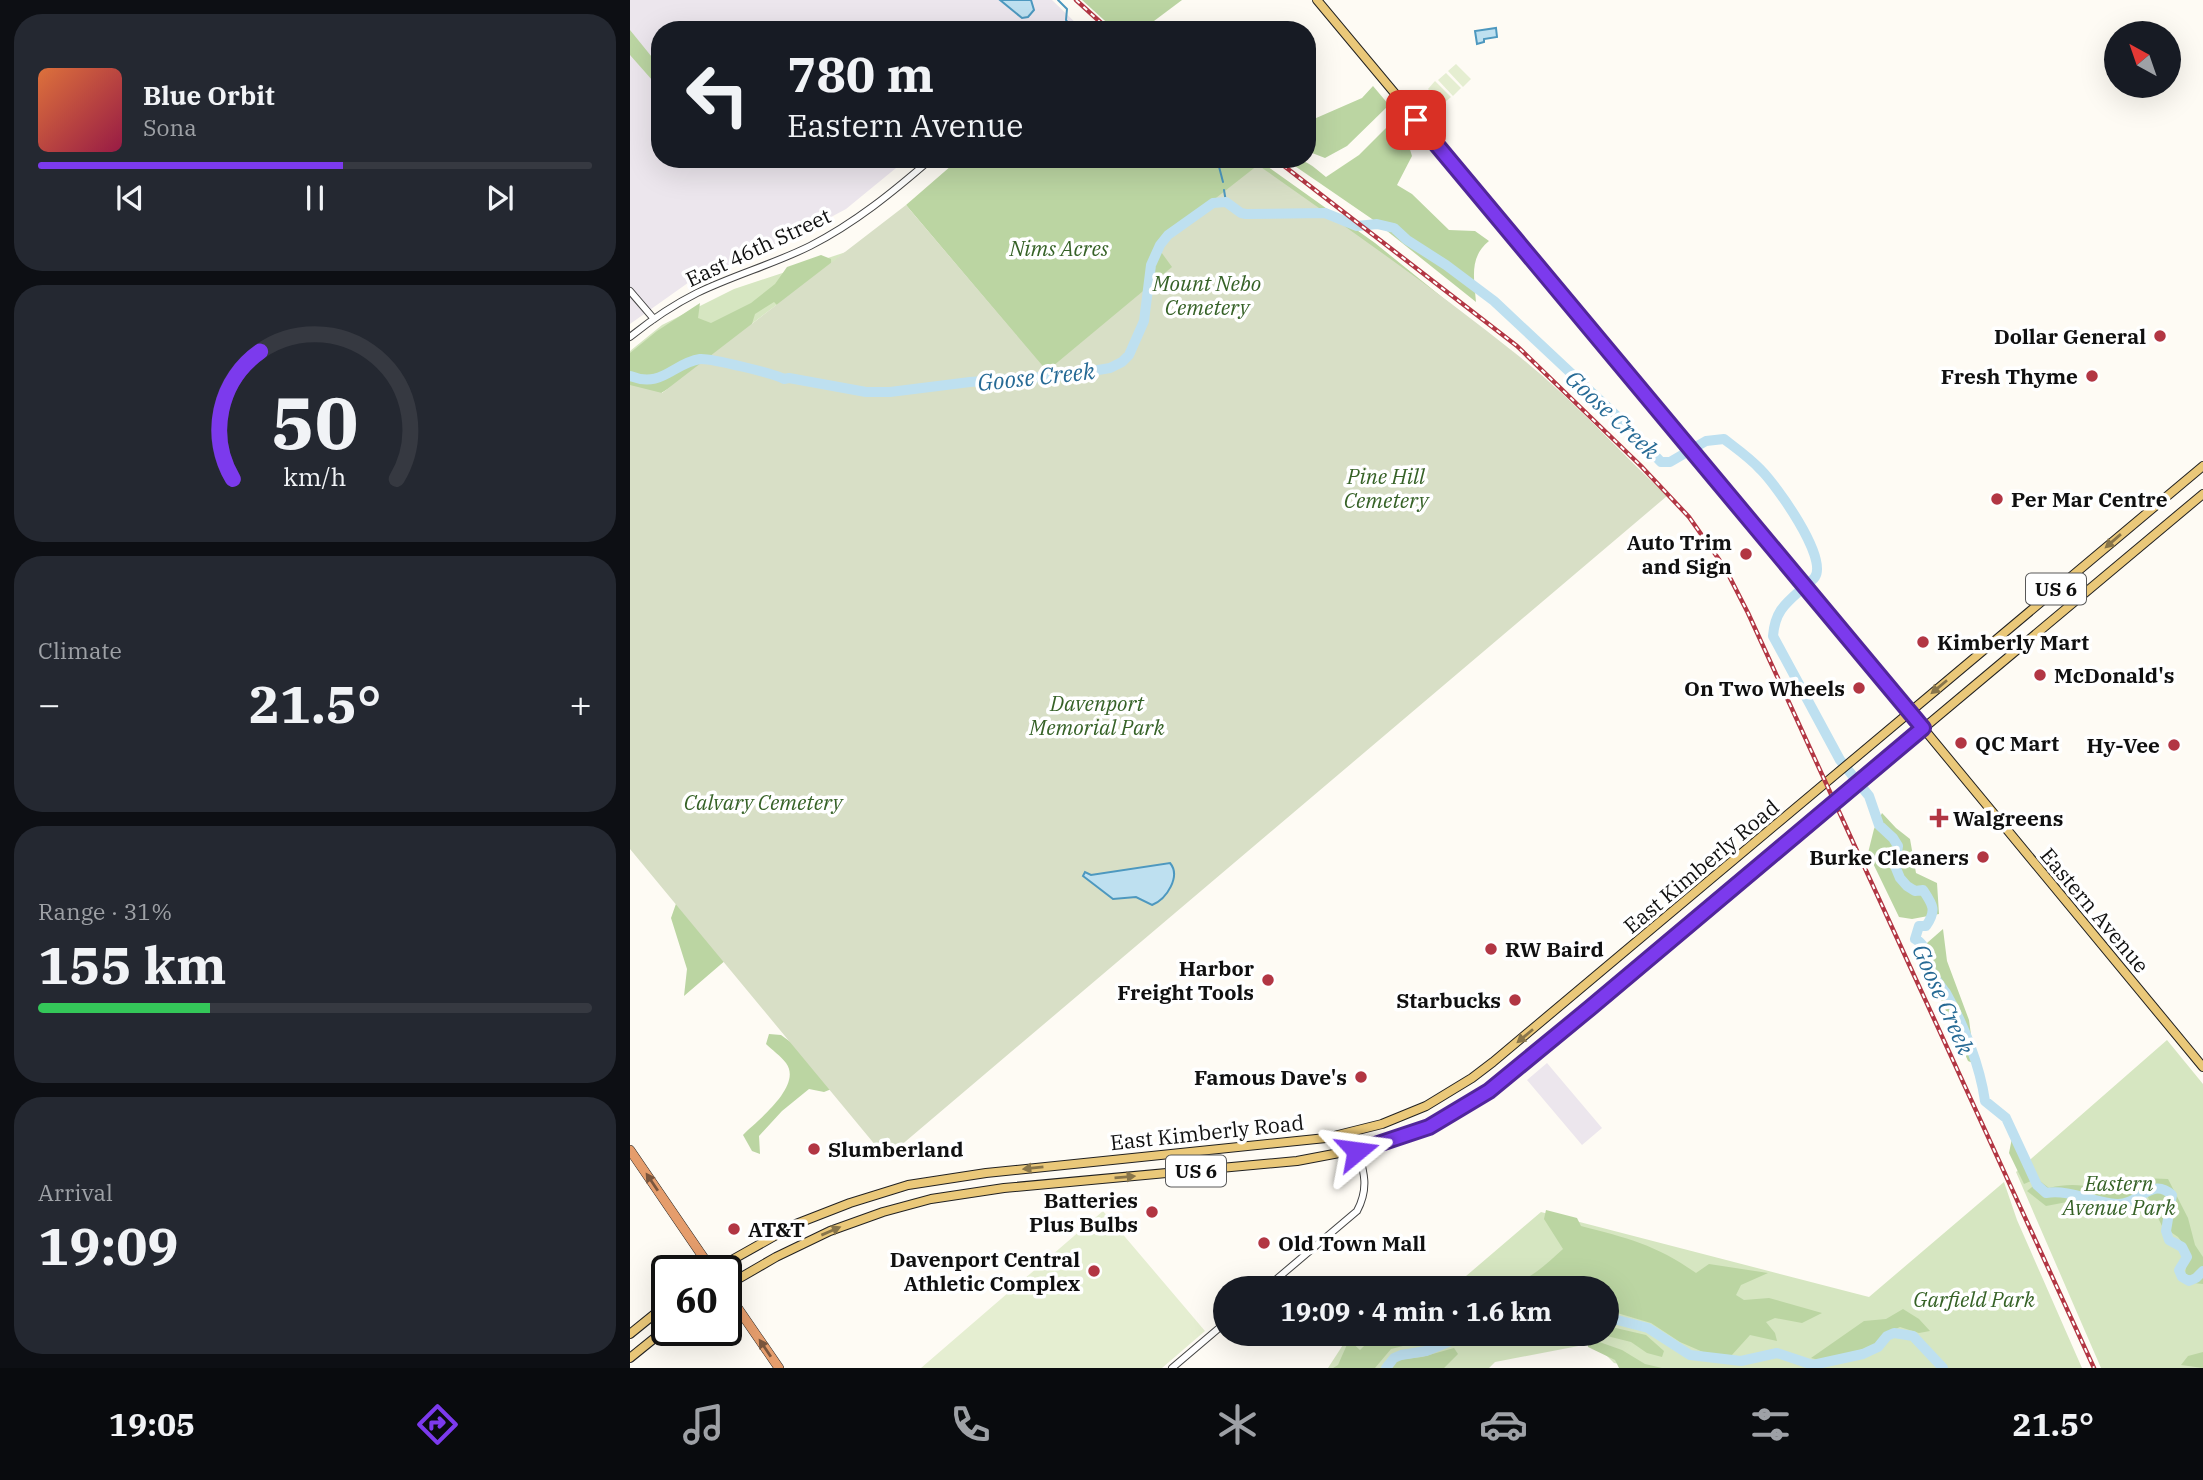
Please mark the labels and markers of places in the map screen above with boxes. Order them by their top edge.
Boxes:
pin [1386,90,1446,150]
place label: Dollar General [1994,322,2146,350]
marker: Dollar General [2152,328,2168,344]
place label: Fresh Thyme [1941,362,2078,390]
marker: Fresh Thyme [2084,368,2100,384]
place label: Per Mar Centre [2011,485,2168,513]
marker: Per Mar Centre [1989,491,2005,507]
place label: Auto Trim and Sign [1627,528,1732,580]
marker: Auto Trim and Sign [1738,546,1754,562]
place label: Kimberly Mart [1937,628,2089,656]
marker: Kimberly Mart [1915,634,1931,650]
place label: McDonald's [2054,661,2174,689]
marker: McDonald's [2032,667,2048,683]
place label: On Two Wheels [1684,674,1845,702]
marker: On Two Wheels [1851,680,1867,696]
place label: QC Mart [1975,729,2059,757]
place label: Hy-Vee [2086,731,2160,759]
marker: QC Mart [1953,735,1969,751]
marker: Hy-Vee [2166,737,2182,753]
place label: Walgreens [1953,804,2063,832]
marker: Walgreens [1931,810,1947,826]
place label: Burke Cleaners [1809,843,1969,871]
marker: Burke Cleaners [1975,849,1991,865]
place label: RW Baird [1505,935,1604,963]
marker: RW Baird [1483,941,1499,957]
place label: Harbor Freight Tools [1117,954,1255,1006]
marker: Harbor Freight Tools [1260,972,1276,988]
place label: Starbucks [1396,986,1501,1014]
marker: Starbucks [1507,992,1523,1008]
place label: Famous Dave's [1194,1063,1347,1091]
marker: Famous Dave's [1353,1069,1369,1085]
place label: Slumberland [828,1135,964,1163]
marker: Slumberland [806,1141,822,1157]
place label: Batteries Plus Bulbs [1029,1186,1138,1238]
marker: Batteries Plus Bulbs [1144,1204,1160,1220]
place label: AT&T [748,1215,805,1243]
marker: AT&T [726,1221,742,1237]
place label: Old Town Mall [1278,1229,1426,1257]
marker: Old Town Mall [1256,1235,1272,1251]
place label: Davenport Central Athletic Complex [890,1245,1081,1297]
marker: Davenport Central Athletic Complex [1086,1263,1102,1279]

